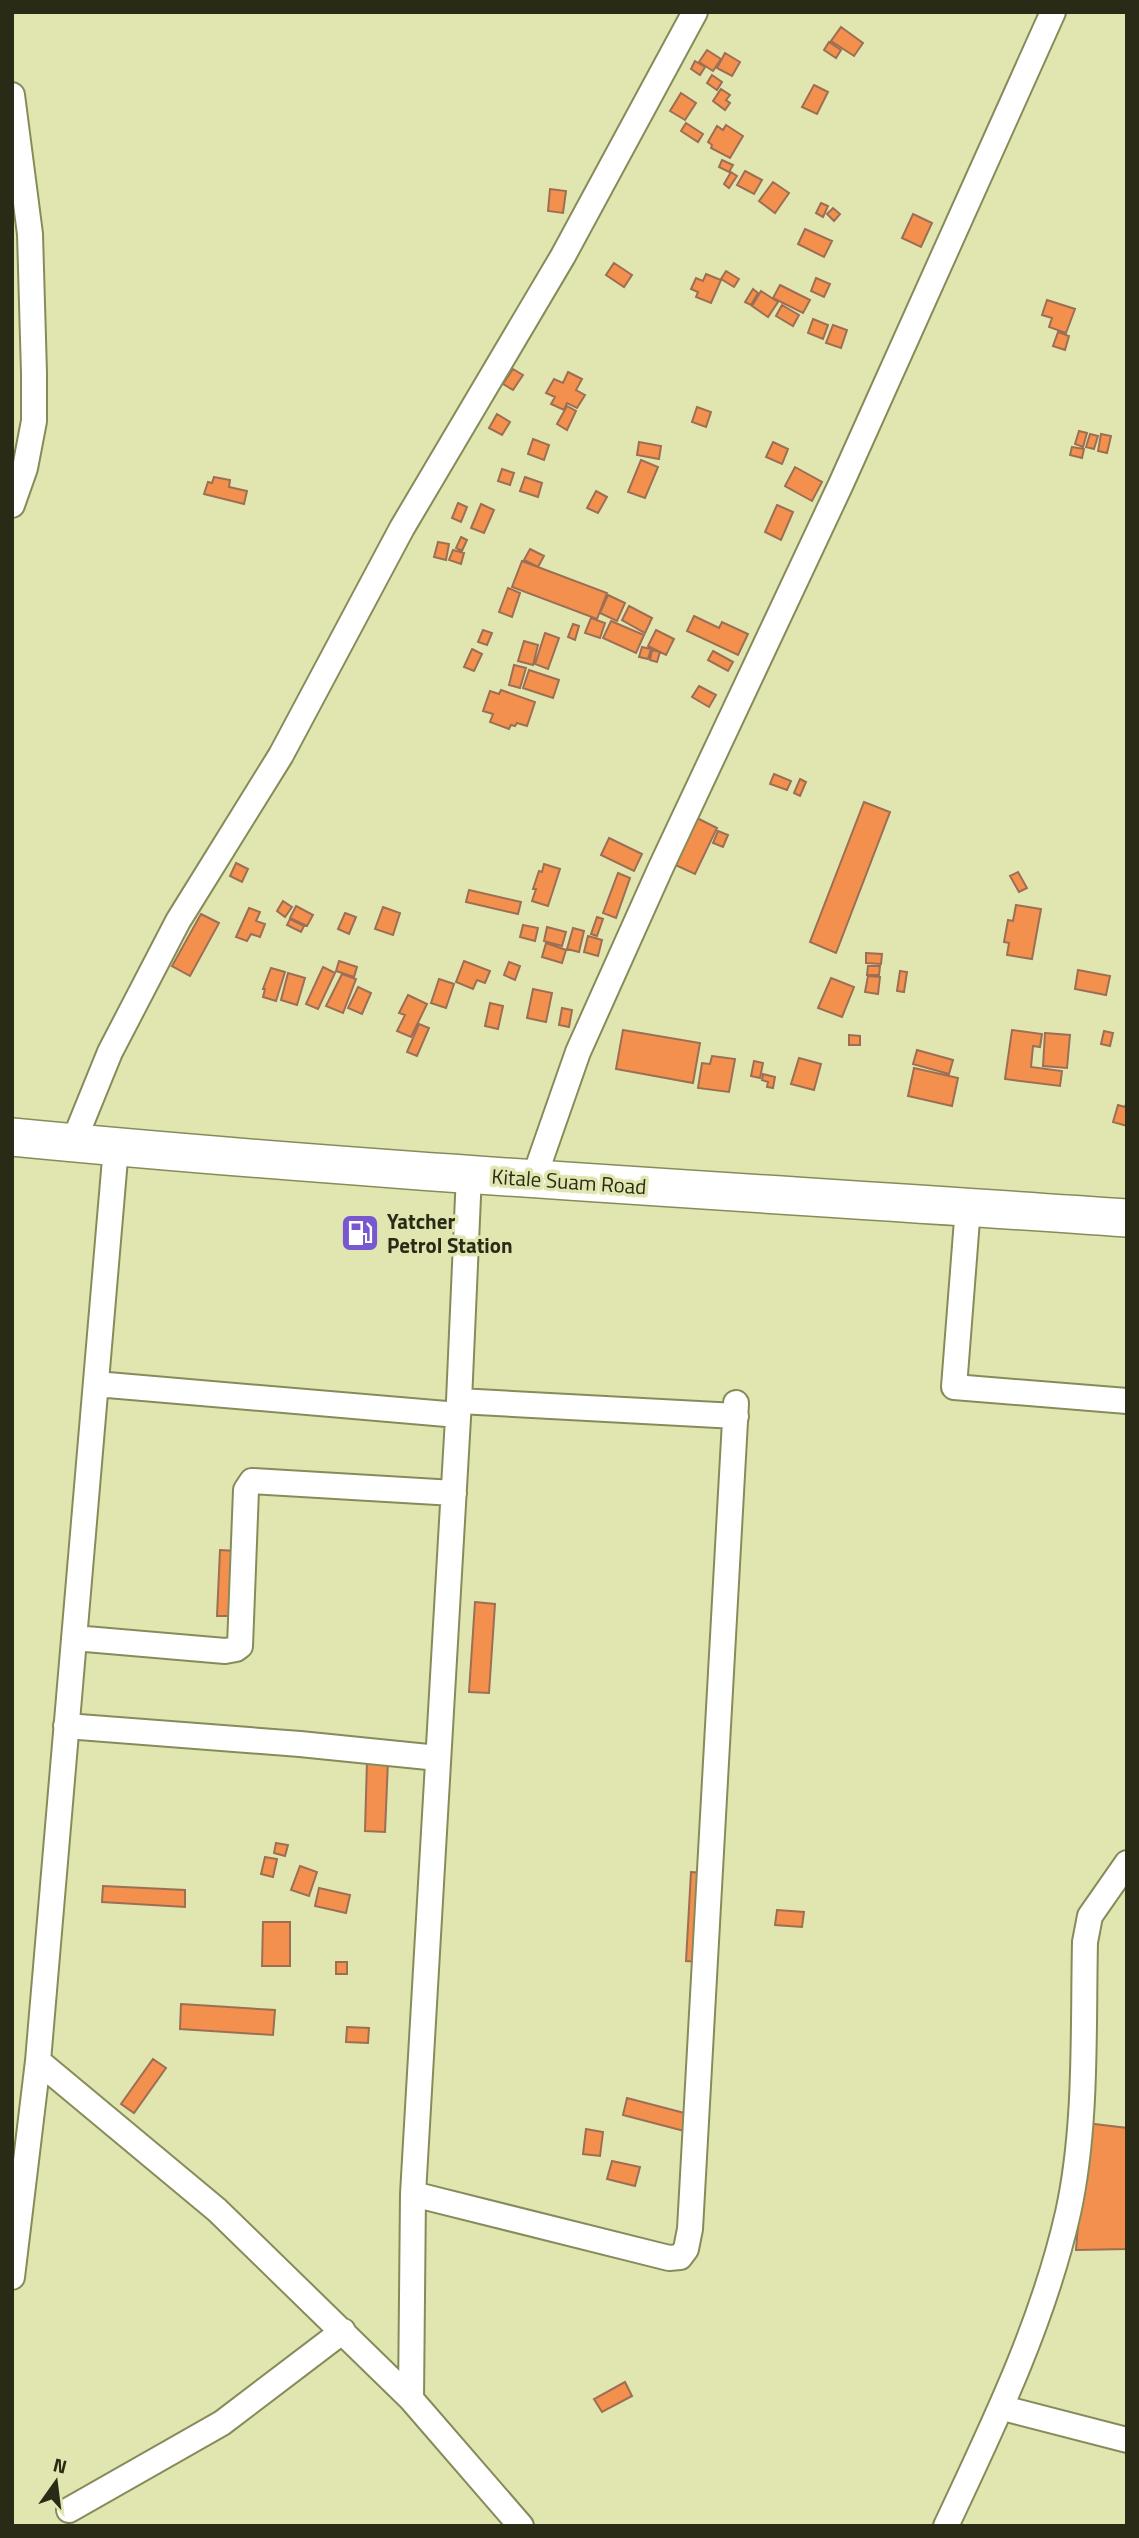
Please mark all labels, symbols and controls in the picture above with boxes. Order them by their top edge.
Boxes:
street label: Kitale Suam Road [490,1160,648,1202]
place label: Yatcher Petrol Station [387,1205,513,1261]
fuel station icon: Yatcher Petrol Station [339,1212,381,1254]
north arrow [21,2447,91,2517]
text: N [50,2449,70,2481]

